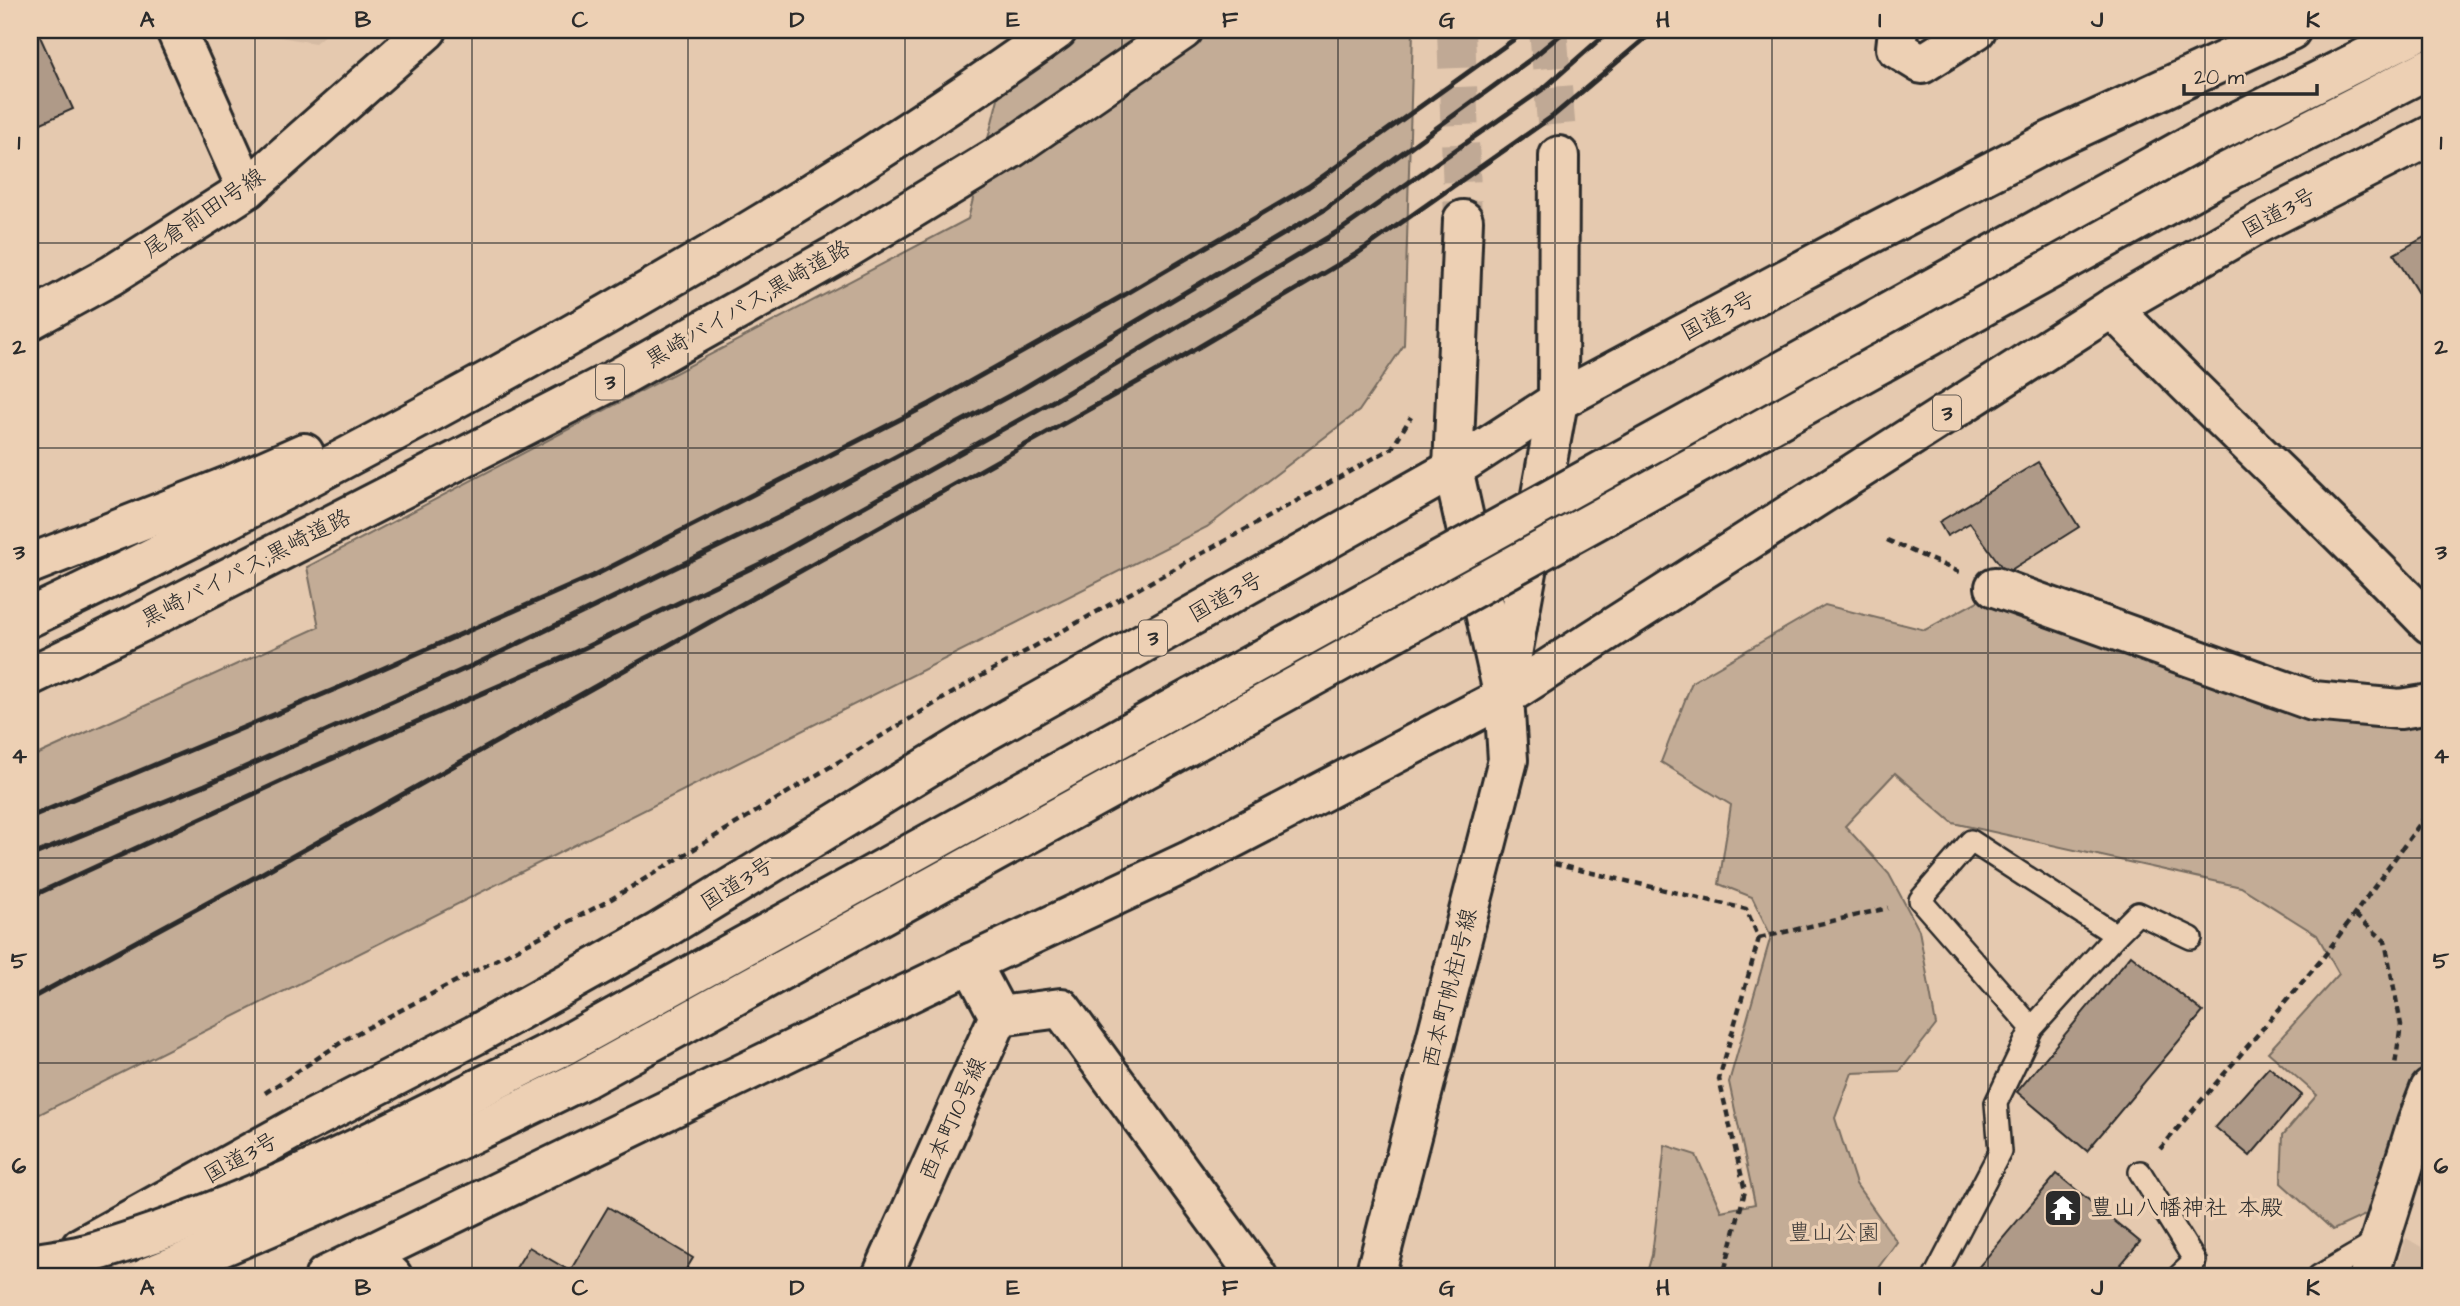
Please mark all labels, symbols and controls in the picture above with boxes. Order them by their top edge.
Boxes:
text: A [140,4,155,36]
text: B [355,4,372,36]
text: C [572,4,589,36]
text: D [790,4,805,36]
text: E [1006,4,1020,36]
text: F [1222,4,1239,36]
text: G [1439,4,1455,36]
text: H [1656,4,1670,36]
text: I [1878,4,1882,36]
text: J [2090,4,2104,36]
text: K [2306,4,2321,36]
scale bar [2184,52,2316,96]
text: 20 m [2194,63,2245,92]
text: 1 [18,126,21,158]
text: 1 [2440,126,2443,158]
street label: 尾倉前田1号線 [137,160,271,266]
street label: 国道3号 [2236,180,2322,246]
street label: 黒崎バイパス;黒崎道路 [639,232,857,376]
street label: 国道3号 [1675,283,1761,349]
text: 2 [11,331,26,363]
text: 2 [2433,331,2448,363]
road number: 3 [596,364,624,400]
road number: 3 [1933,396,1961,430]
street label: 黒崎バイパス;黒崎道路 [135,501,357,635]
text: 3 [12,536,25,568]
text: 3 [2434,536,2447,568]
street label: 国道3号 [1183,563,1269,631]
road number: 3 [1139,620,1167,656]
text: 4 [11,740,27,772]
text: 4 [2433,740,2449,772]
street label: 国道3号 [694,849,780,919]
street label: 西本町帆柱1号線 [1415,905,1485,1071]
text: 5 [11,945,28,977]
text: 5 [2433,945,2450,977]
street label: 西本町10号線 [911,1052,995,1186]
street label: 国道3号 [198,1124,284,1192]
text: 6 [12,1150,27,1182]
text: 6 [2434,1150,2449,1182]
temple icon: 豊山八幡神社 本殿 [2042,1187,2084,1229]
place label: 豊山八幡神社 本殿 [2090,1192,2283,1224]
park label: 豊山公園 [1788,1217,1880,1249]
text: A [140,1272,155,1304]
text: B [355,1272,372,1304]
text: C [572,1272,589,1304]
text: D [790,1272,805,1304]
text: E [1006,1272,1020,1304]
text: F [1222,1272,1239,1304]
text: G [1439,1272,1455,1304]
text: H [1656,1272,1670,1304]
text: I [1878,1272,1882,1304]
text: J [2090,1272,2104,1304]
text: K [2306,1272,2321,1304]

